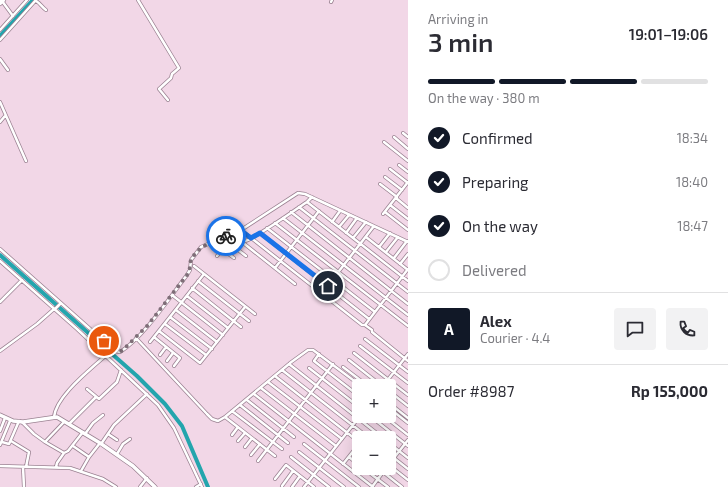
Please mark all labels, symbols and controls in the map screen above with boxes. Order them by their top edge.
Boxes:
text: Arriving in [428,11,488,27]
text: 19:01–19:06 [629,25,708,43]
text: 3 min [428,26,493,57]
text: On the way · 380 m [428,90,540,106]
icon: check [428,127,450,149]
text: Confirmed [462,129,533,147]
text: 18:34 [677,130,708,146]
icon: check [428,171,450,193]
text: Preparing [462,173,528,191]
text: 18:40 [676,174,708,190]
icon: check [428,215,450,237]
courier [206,216,246,256]
text: On the way [462,217,538,235]
text: 18:47 [677,218,708,234]
icon: bike [215,225,237,247]
text: Delivered [462,261,527,279]
pin [311,269,345,303]
icon: home [317,275,339,297]
button: chat [614,308,656,350]
button: phone [666,308,708,350]
text: Alex [480,312,512,330]
text: A [444,320,454,338]
pin [87,324,121,358]
icon: bag [93,330,115,352]
text: Courier · 4.4 [480,330,550,346]
map controls [352,379,396,475]
button: + [352,379,396,423]
text: Order #8987 [428,382,514,400]
text: Rp 155,000 [631,382,708,400]
button: − [352,431,396,475]

